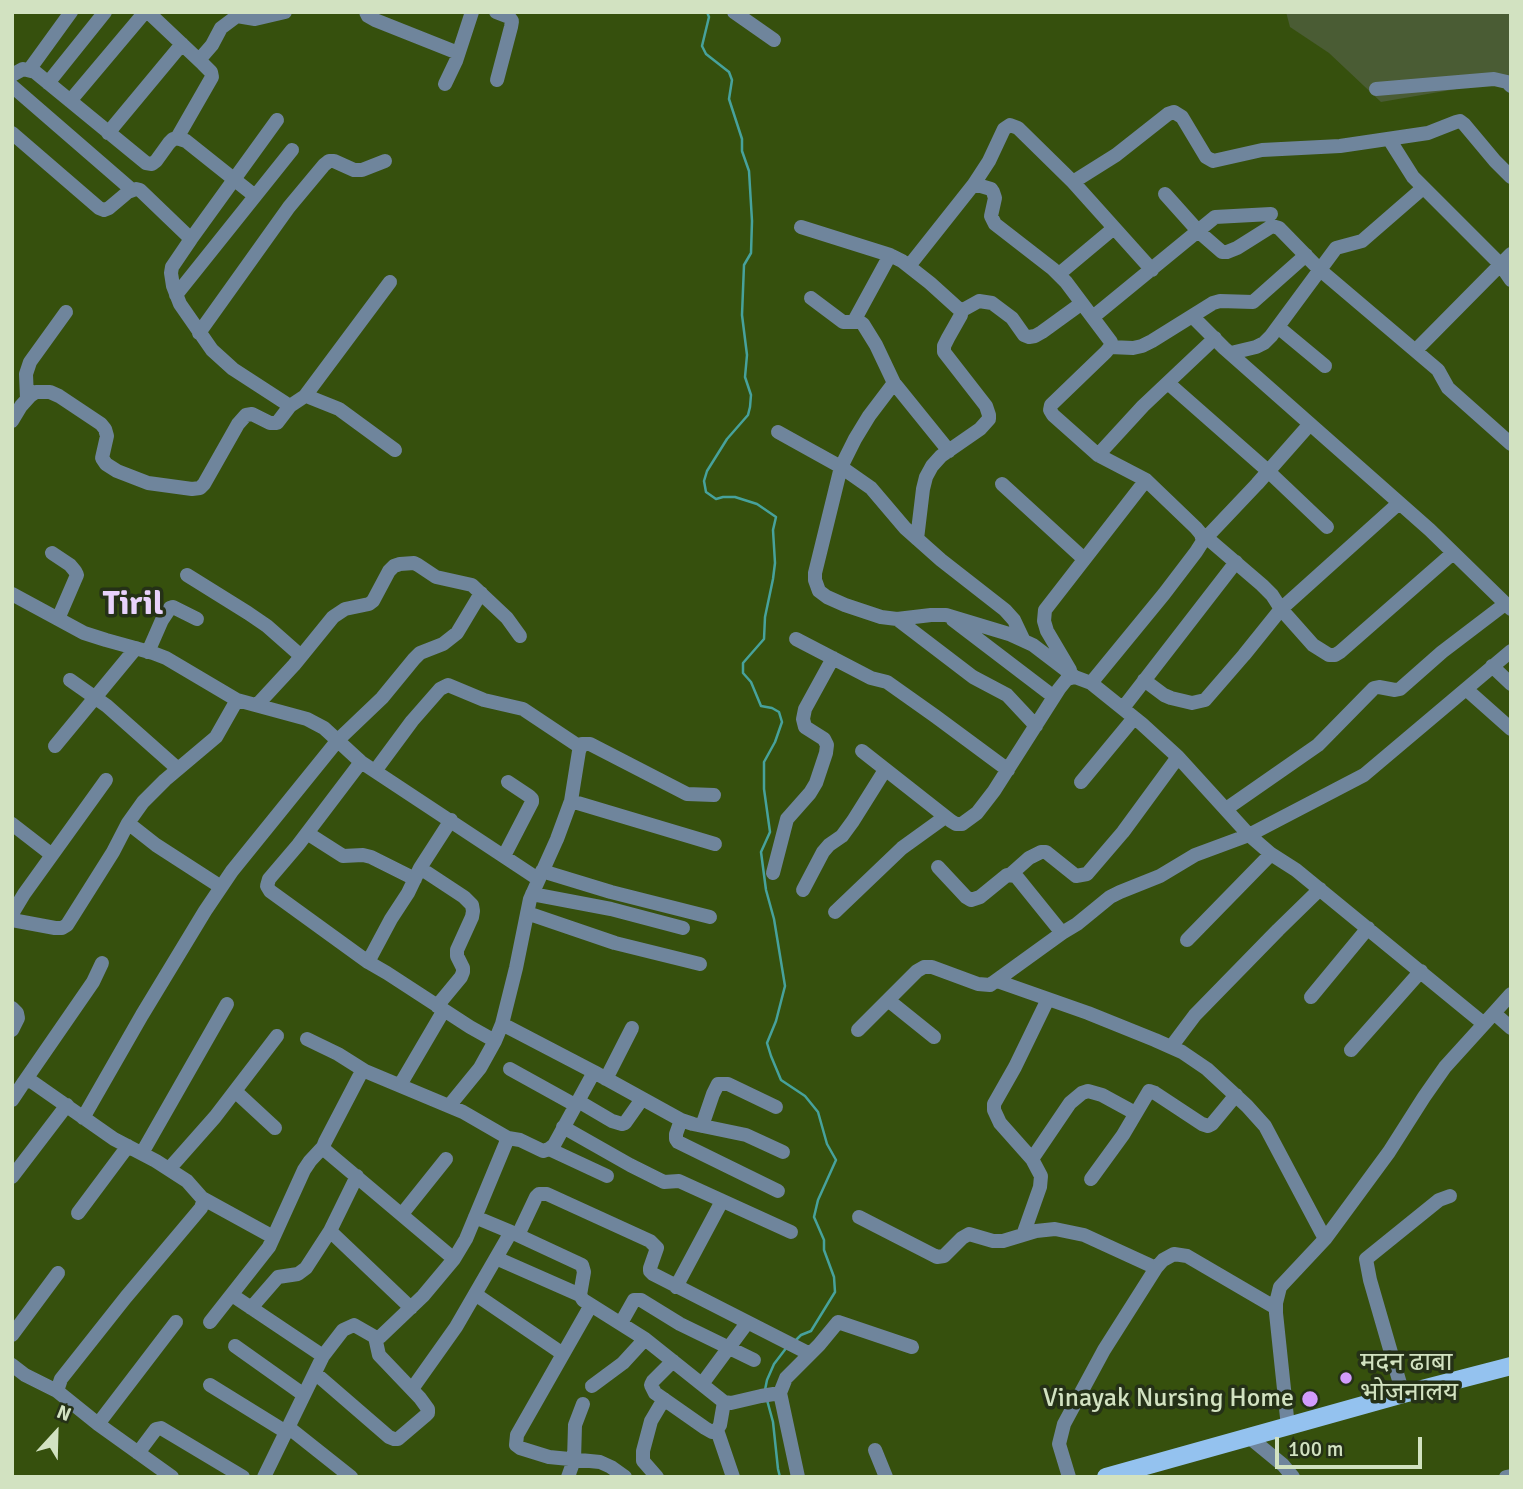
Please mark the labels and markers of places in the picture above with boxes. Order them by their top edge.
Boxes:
place label: मदन ढाबा भोजनालय [1360,1347,1458,1408]
marker: मदन ढाबा भोजनालय [1338,1370,1354,1386]
place label: Vinayak Nursing Home [1043,1383,1294,1415]
marker: Vinayak Nursing Home [1300,1389,1320,1409]

